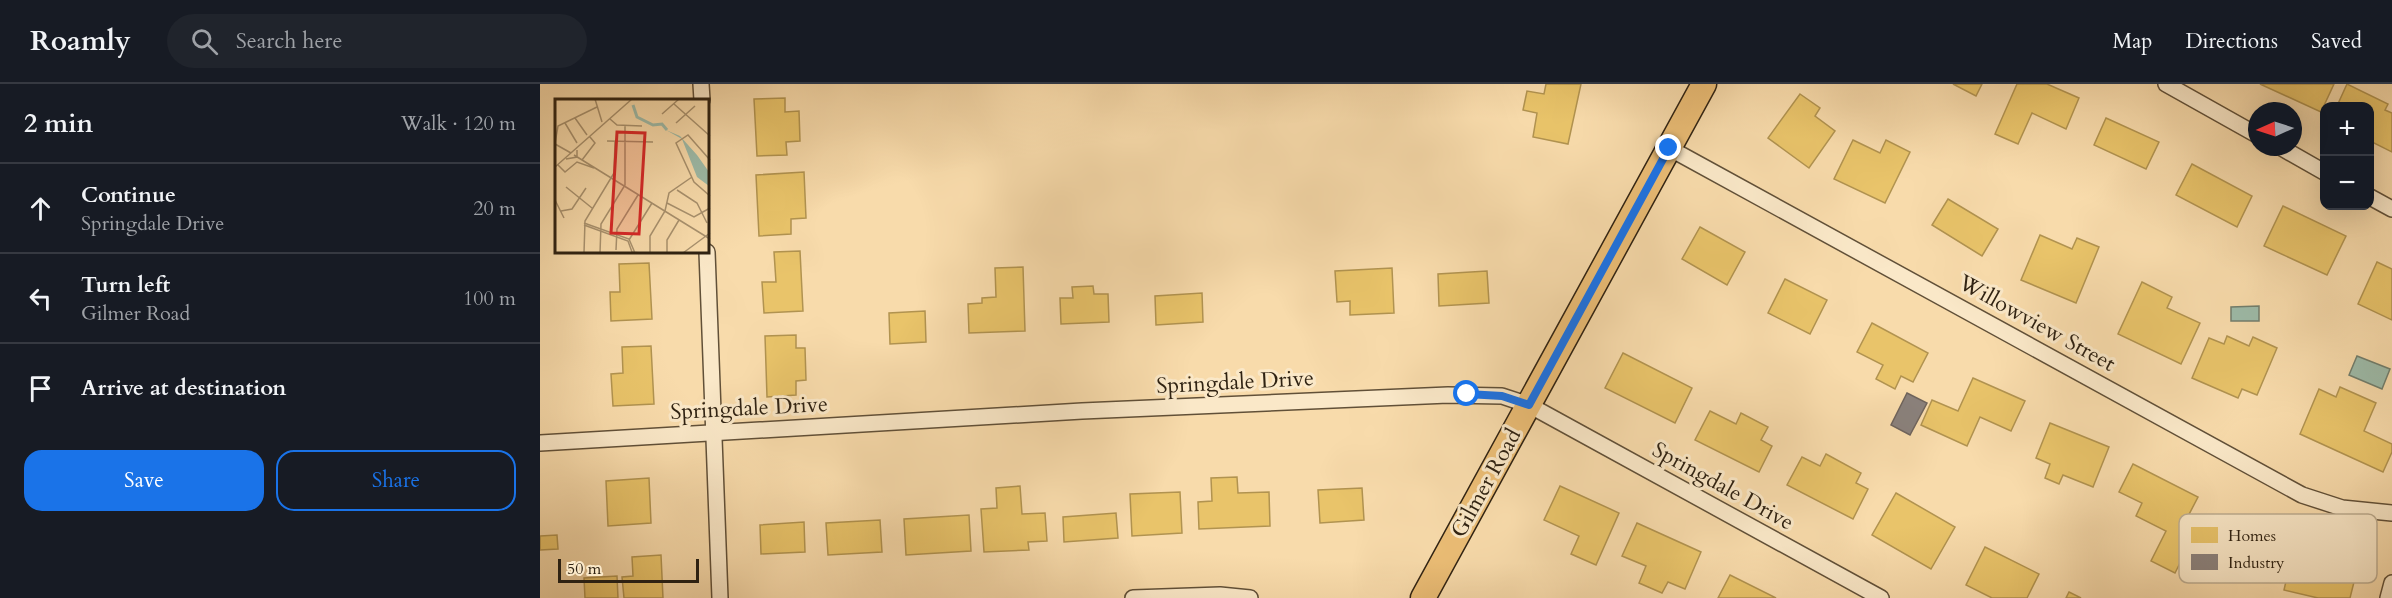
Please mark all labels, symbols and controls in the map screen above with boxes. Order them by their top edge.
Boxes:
search box [167,14,587,68]
text: Roamly [30,22,131,60]
icon: search [188,25,221,58]
text: Search here [236,26,342,56]
text: Map [2112,27,2152,56]
text: Directions [2185,27,2278,56]
text: Saved [2311,27,2362,56]
inset map [555,99,710,254]
north arrow [2248,102,2302,156]
map controls [2320,102,2374,210]
button: + [2320,102,2374,156]
text: 2 min [24,106,93,141]
text: Walk · 120 m [401,110,516,137]
route end [1655,134,1681,160]
button: − [2320,156,2374,210]
text: Continue [81,180,176,210]
icon: ahead [24,192,57,225]
text: 20 m [473,195,516,222]
text: Springdale Drive [81,210,224,237]
street label: Willowview Street [1952,267,2121,379]
text: Turn left [81,270,170,300]
icon: left [24,282,57,315]
text: 100 m [463,285,516,312]
text: Gilmer Road [81,300,190,327]
street label: Springdale Drive [1155,363,1315,401]
icon: arrive [24,372,57,405]
text: Arrive at destination [81,373,286,403]
route start [1453,380,1479,406]
street label: Springdale Drive [669,389,829,427]
street label: Gilmer Road [1444,423,1528,543]
street label: Springdale Drive [1647,435,1799,537]
button: Save [24,450,264,511]
button: Share [276,450,516,511]
legend [2179,514,2377,583]
text: Homes [2228,525,2276,547]
text: Industry [2228,552,2285,574]
scale bar [558,556,699,584]
text: 50 m [567,558,601,580]

